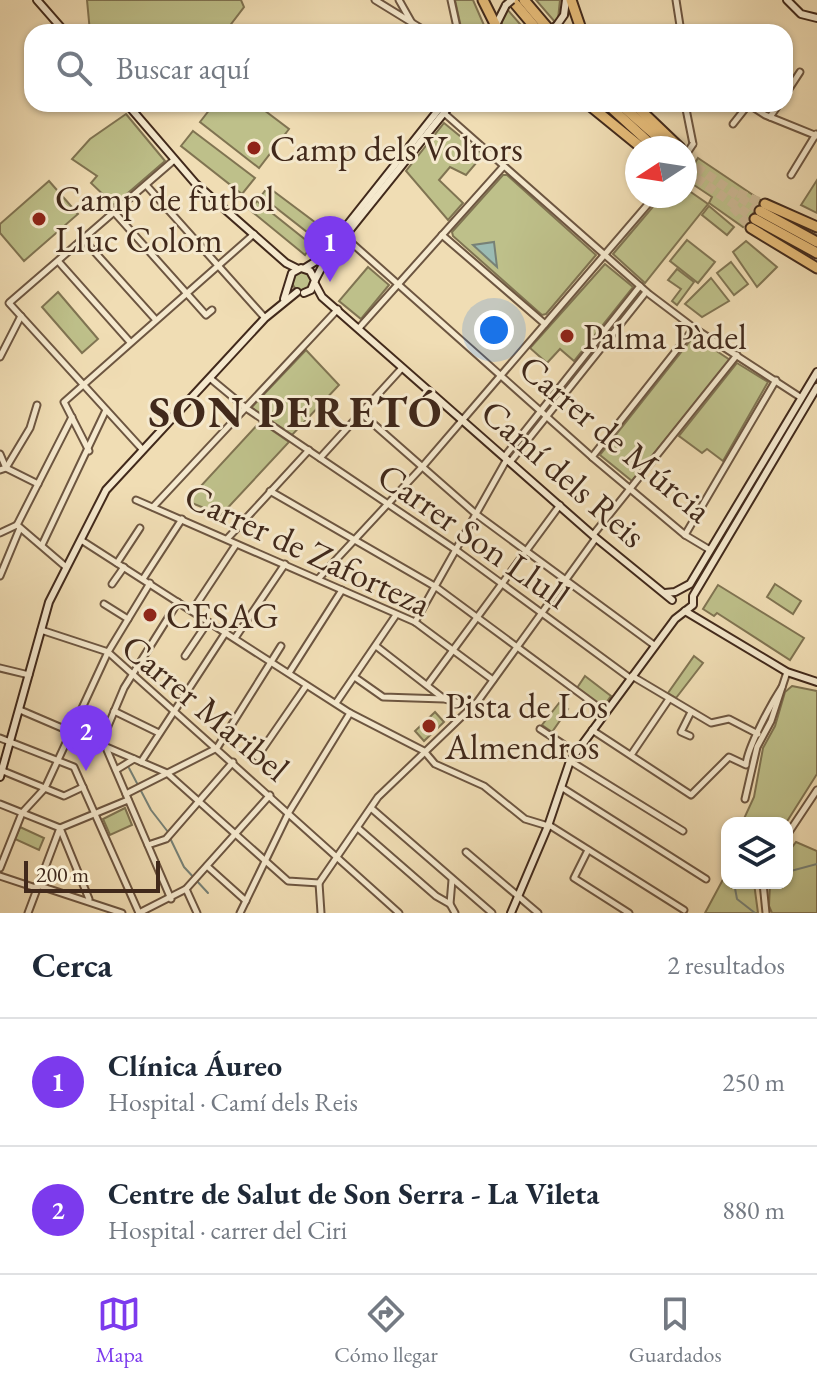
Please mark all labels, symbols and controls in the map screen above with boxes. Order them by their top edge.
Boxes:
search box [24,24,793,112]
icon: search [52,46,96,90]
text: Buscar aquí [116,49,250,88]
place label: Camp dels Voltors [270,125,523,172]
north arrow [625,136,697,208]
marker: Camp dels Voltors [245,139,263,157]
place label: Camp de futbol Lluc Colom [55,175,274,263]
marker: Camp de futbol Lluc Colom [30,210,48,228]
pin: 1 [304,216,356,282]
your location [474,310,514,350]
place label: Palma Pàdel [583,313,747,360]
marker: Palma Pàdel [558,327,576,345]
street label: Carrer de Múrcia [509,344,722,533]
district label: SON PERETÓ [148,383,444,440]
street label: Camí dels Reis [471,389,656,558]
street label: Carrer Son Llull [369,452,579,619]
street label: Carrer de Zaforteza [177,472,439,627]
place label: CESAG [166,592,279,639]
marker: CESAG [141,606,159,624]
street label: Carrer Maribel [112,623,299,791]
place label: Pista de Los Almendros [444,682,608,770]
pin: 2 [60,705,112,771]
marker: Pista de Los Almendros [420,717,438,735]
map controls [721,817,793,889]
button: layers [721,817,793,889]
scale bar [24,857,160,893]
text: 200 m [36,860,89,889]
text: Cerca [32,943,112,987]
text: 2 resultados [667,948,785,982]
text: Clínica Áureo [108,1046,282,1085]
text: 1 [51,1065,65,1099]
text: 250 m [722,1065,785,1099]
text: Hospital · Camí dels Reis [108,1085,358,1119]
text: Centre de Salut de Son Serra - La Vileta [108,1174,600,1213]
text: 2 [51,1193,65,1227]
text: 880 m [722,1193,785,1227]
text: Hospital · carrer del Ciri [108,1213,347,1247]
tab: Mapa [95,1292,143,1369]
tab: Cómo llegar [334,1292,438,1369]
tab: Guardados [629,1292,722,1369]

